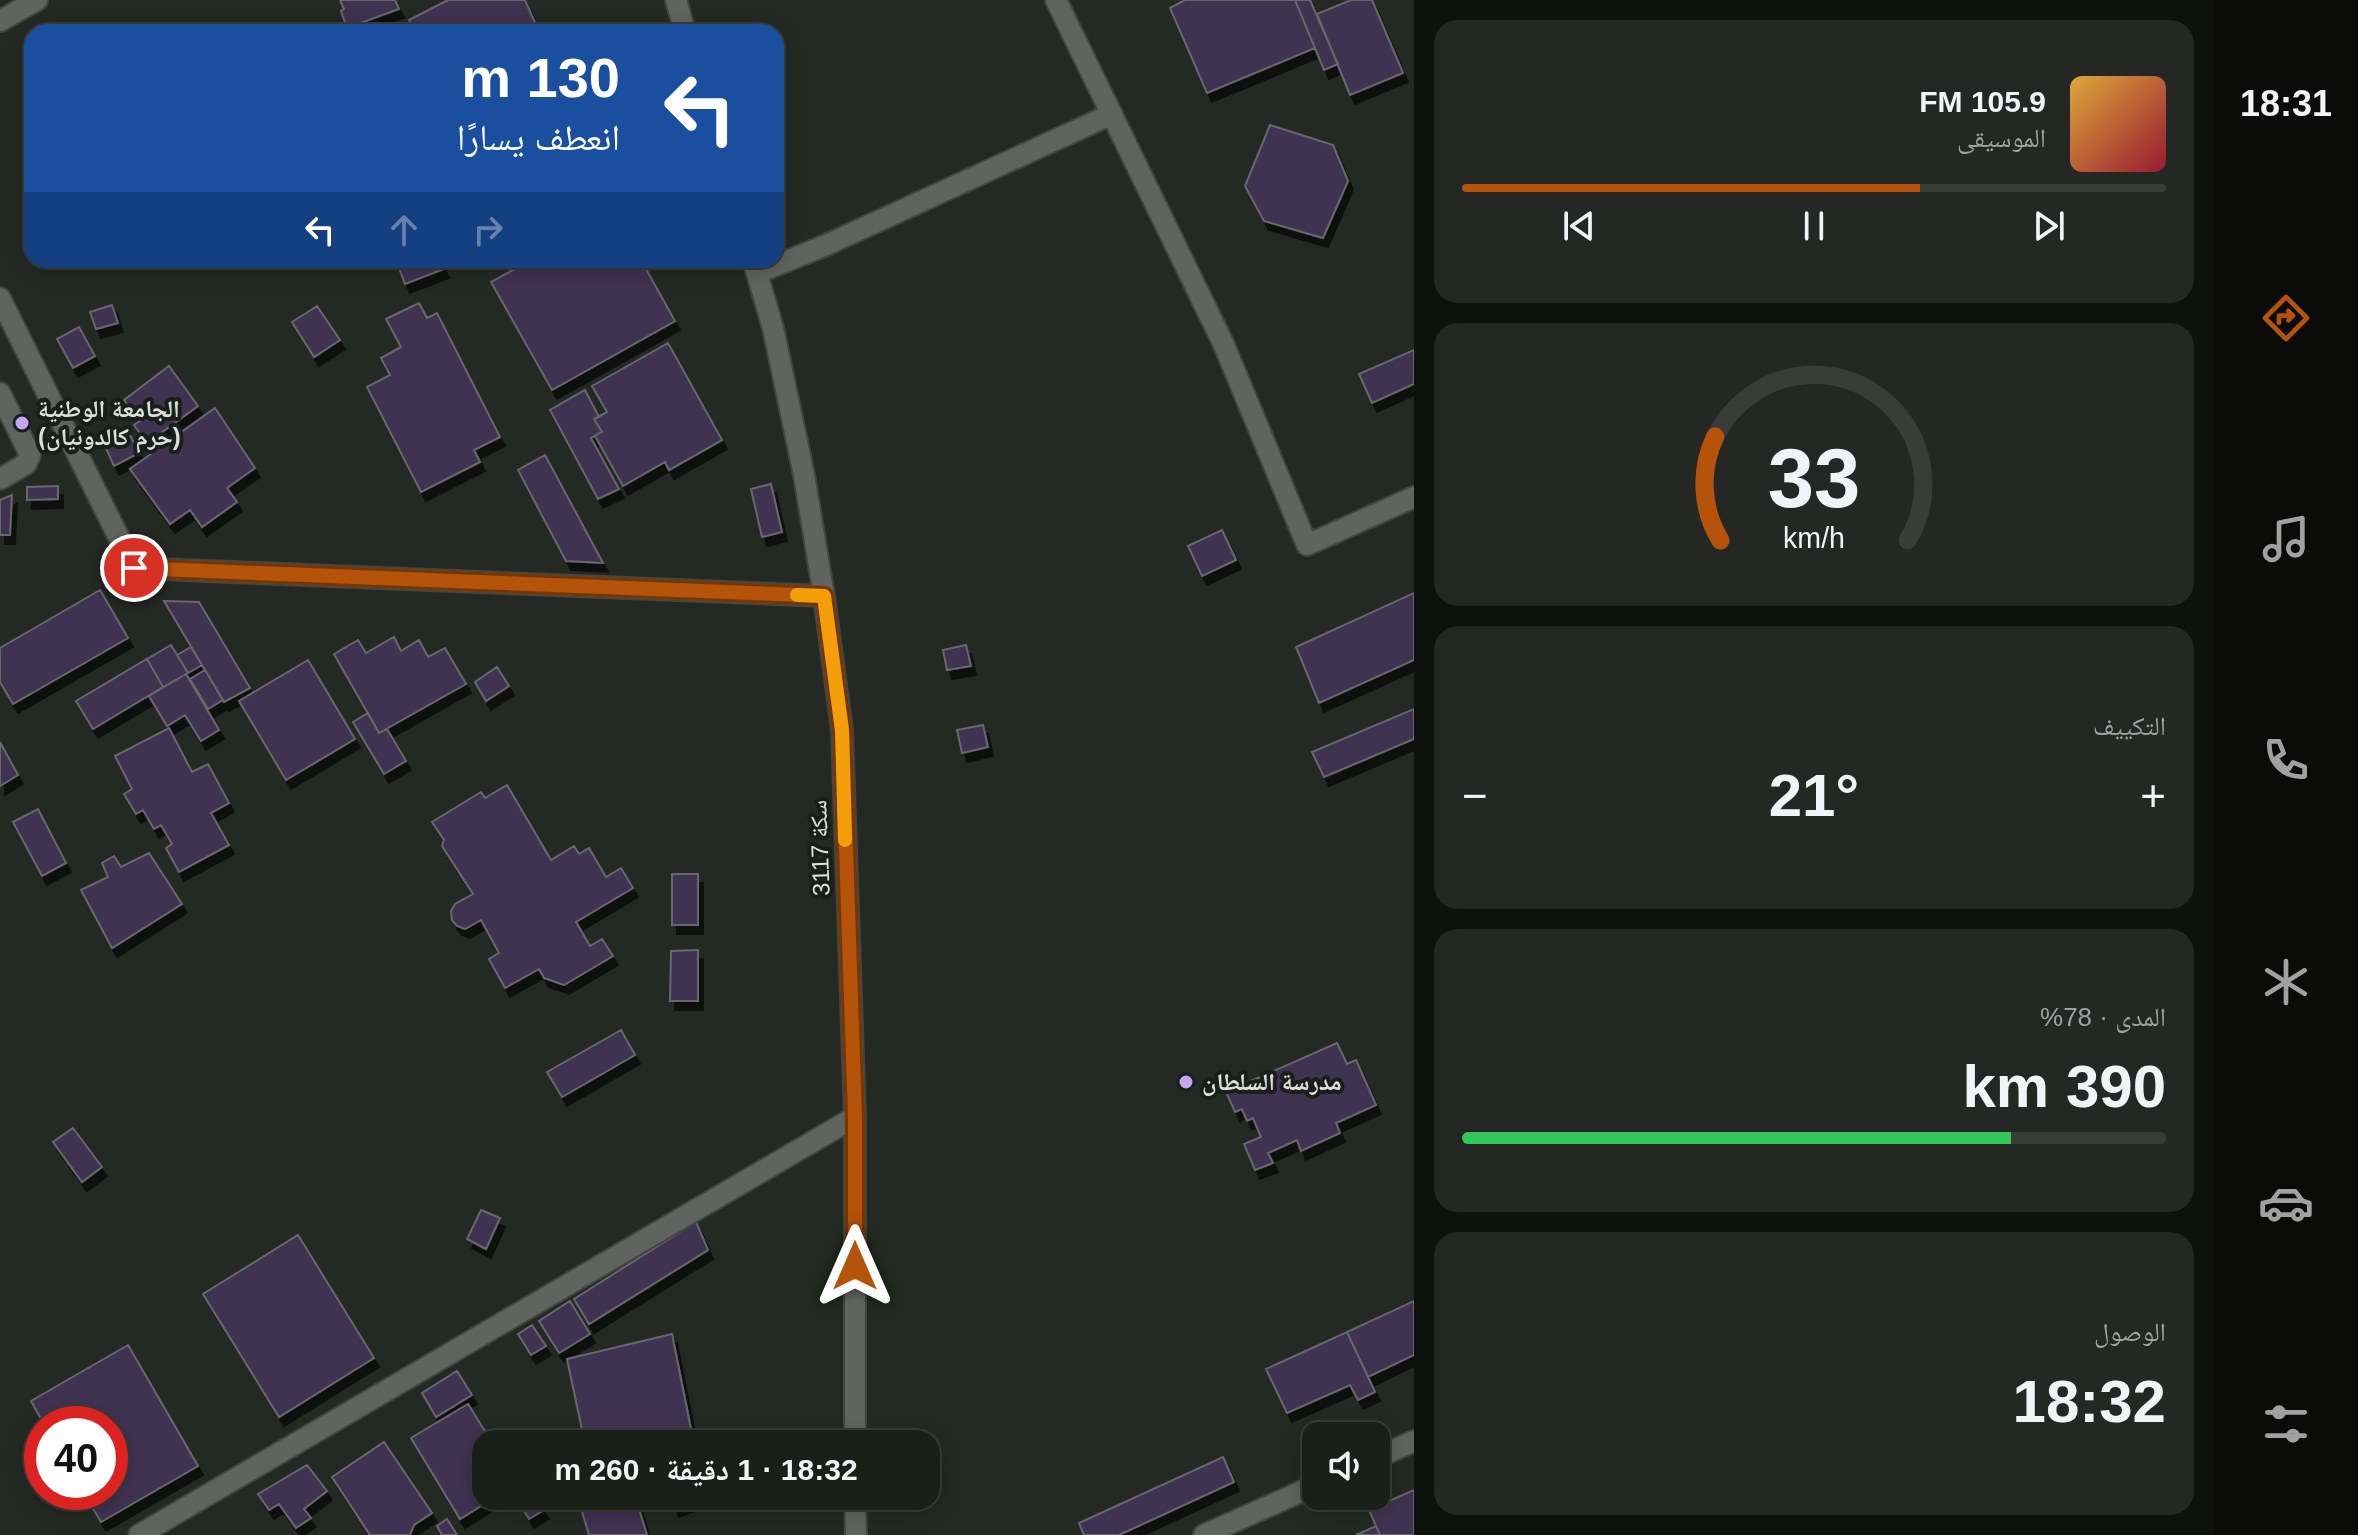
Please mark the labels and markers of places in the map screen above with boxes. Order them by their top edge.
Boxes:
place label: الجامعة الوطنية (حرم كالدونيان) [38,395,181,454]
marker: الجامعة الوطنية (حرم كالدونيان) [13,414,31,432]
pin [100,534,168,602]
place label: مدرسة السلطان [1202,1068,1342,1096]
marker: مدرسة السلطان [1177,1073,1195,1091]

